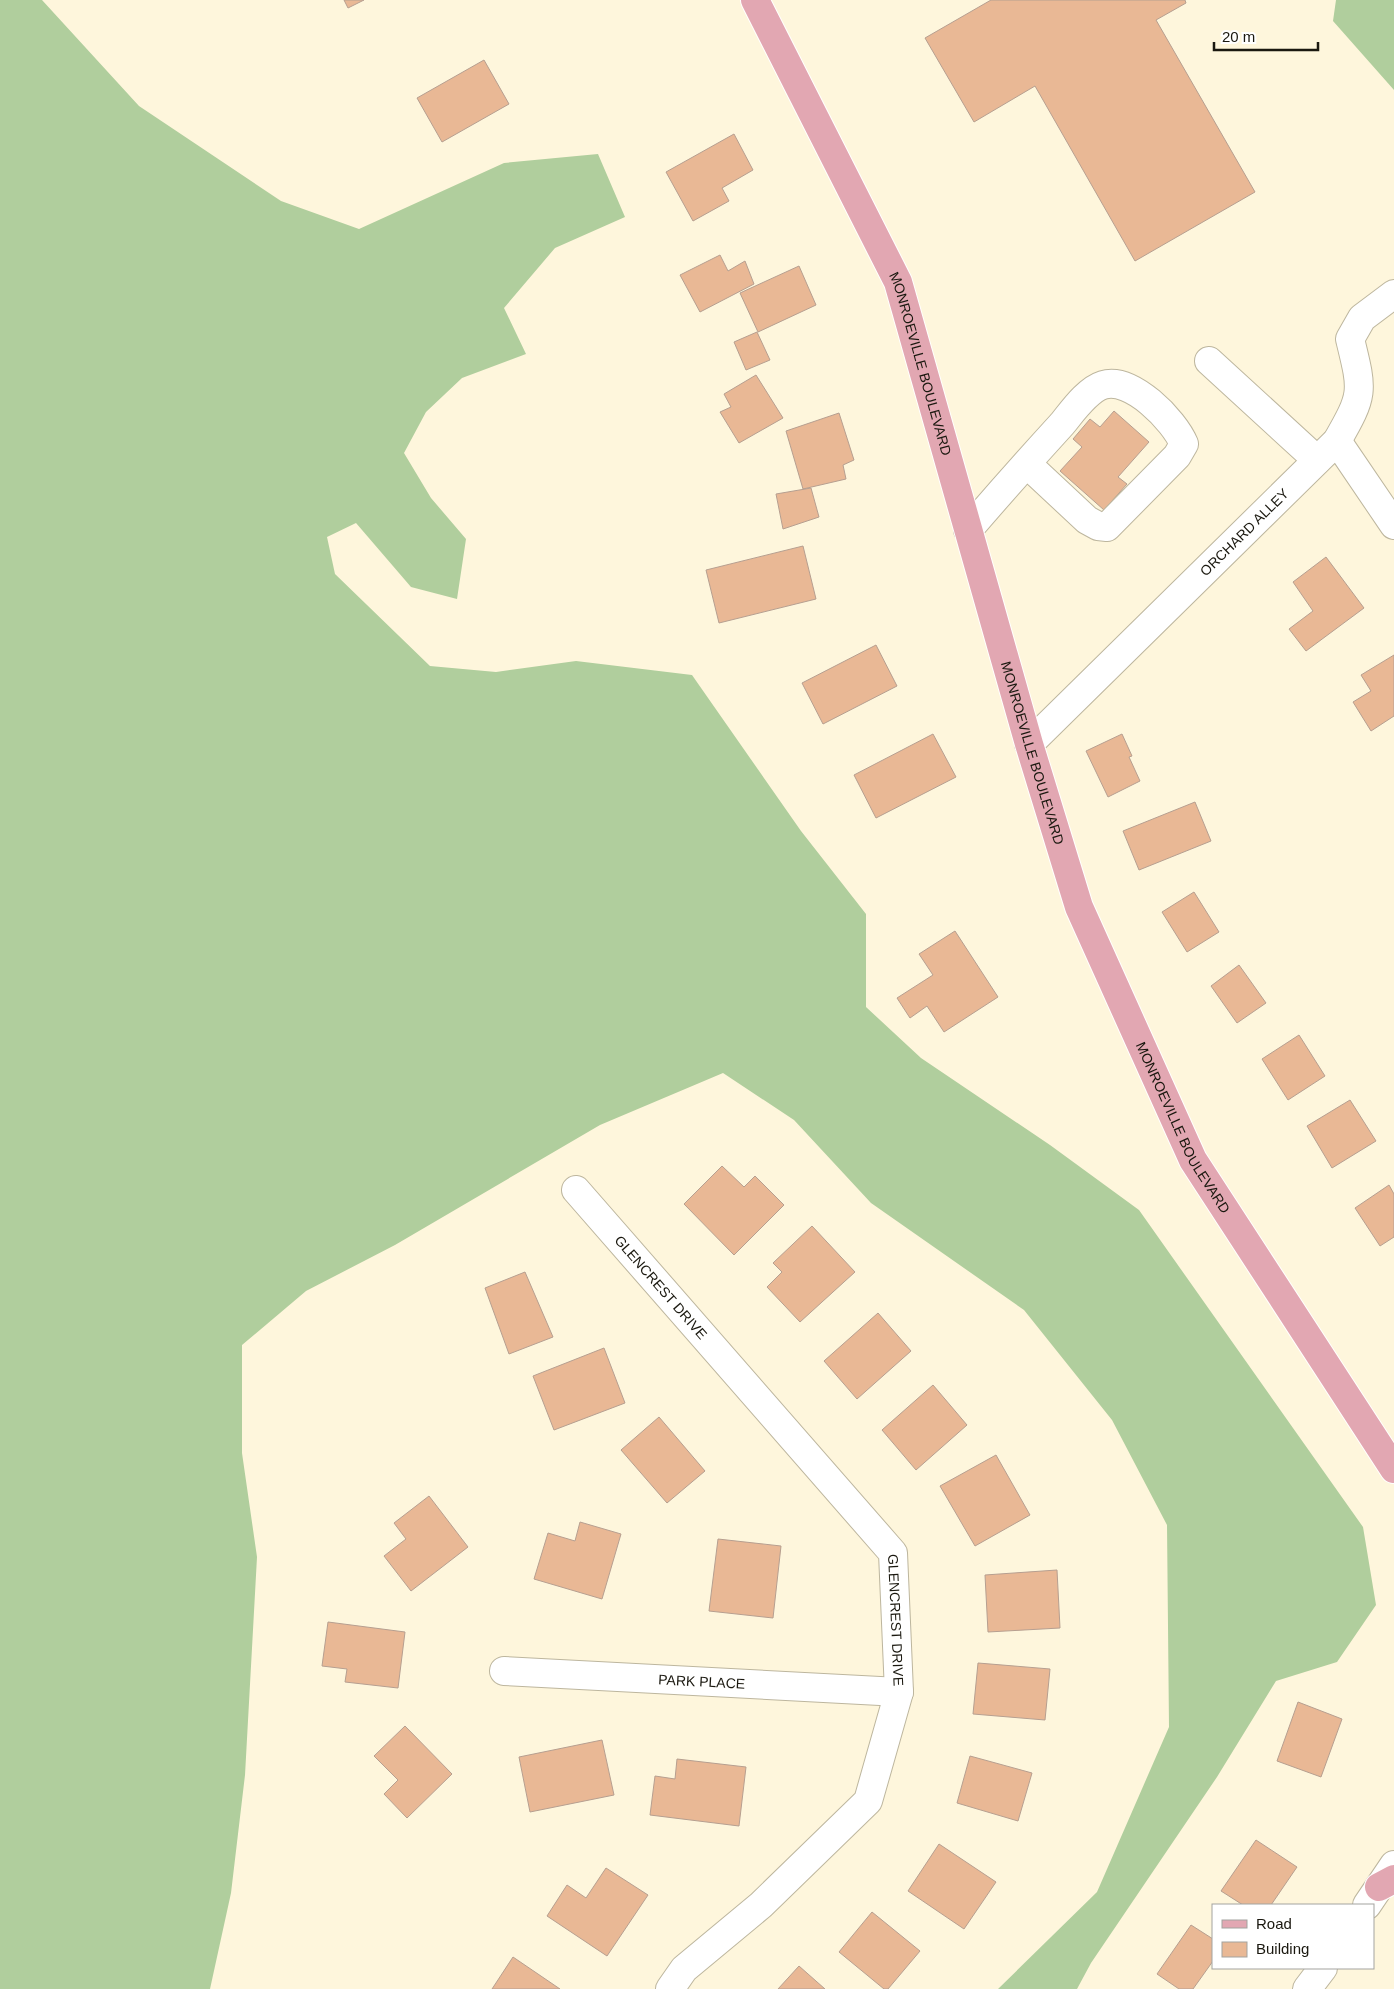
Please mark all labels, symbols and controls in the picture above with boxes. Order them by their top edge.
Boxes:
scale bar [1214,20,1318,52]
text: 20 m [1222,28,1255,45]
street label: MONROEVILLE BOULEVARD [886,269,955,457]
street label: ORCHARD ALLEY [1197,485,1292,579]
street label: MONROEVILLE BOULEVARD [998,659,1067,847]
street label: MONROEVILLE BOULEVARD [1133,1039,1233,1216]
street label: GLENCREST DRIVE [611,1232,710,1342]
street label: GLENCREST DRIVE [885,1554,907,1686]
street label: PARK PLACE [658,1671,746,1692]
legend [1212,1904,1374,1969]
text: Road [1256,1915,1292,1932]
text: Building [1256,1940,1309,1957]

